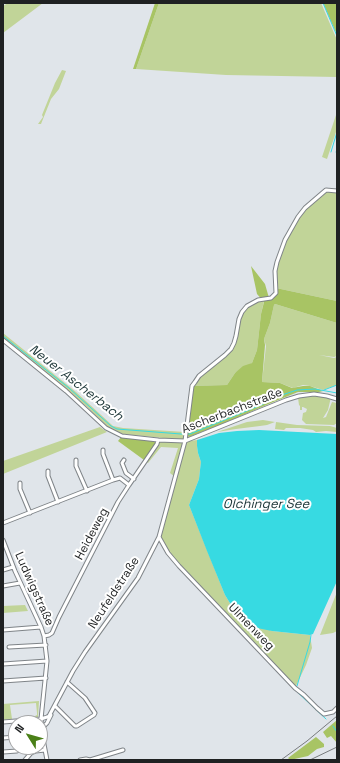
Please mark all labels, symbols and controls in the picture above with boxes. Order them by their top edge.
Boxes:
water label: Neuer Ascherbach [26,341,126,425]
street label: Ascherbachstraße [180,385,284,437]
water label: Olchinger See [223,496,309,512]
street label: Heideweg [72,505,112,563]
street label: Ludwigstraße [11,550,57,628]
street label: Neufeldstraße [85,554,143,632]
street label: Ulmenweg [225,600,277,654]
north arrow [8,715,48,755]
text: N [11,721,27,736]

